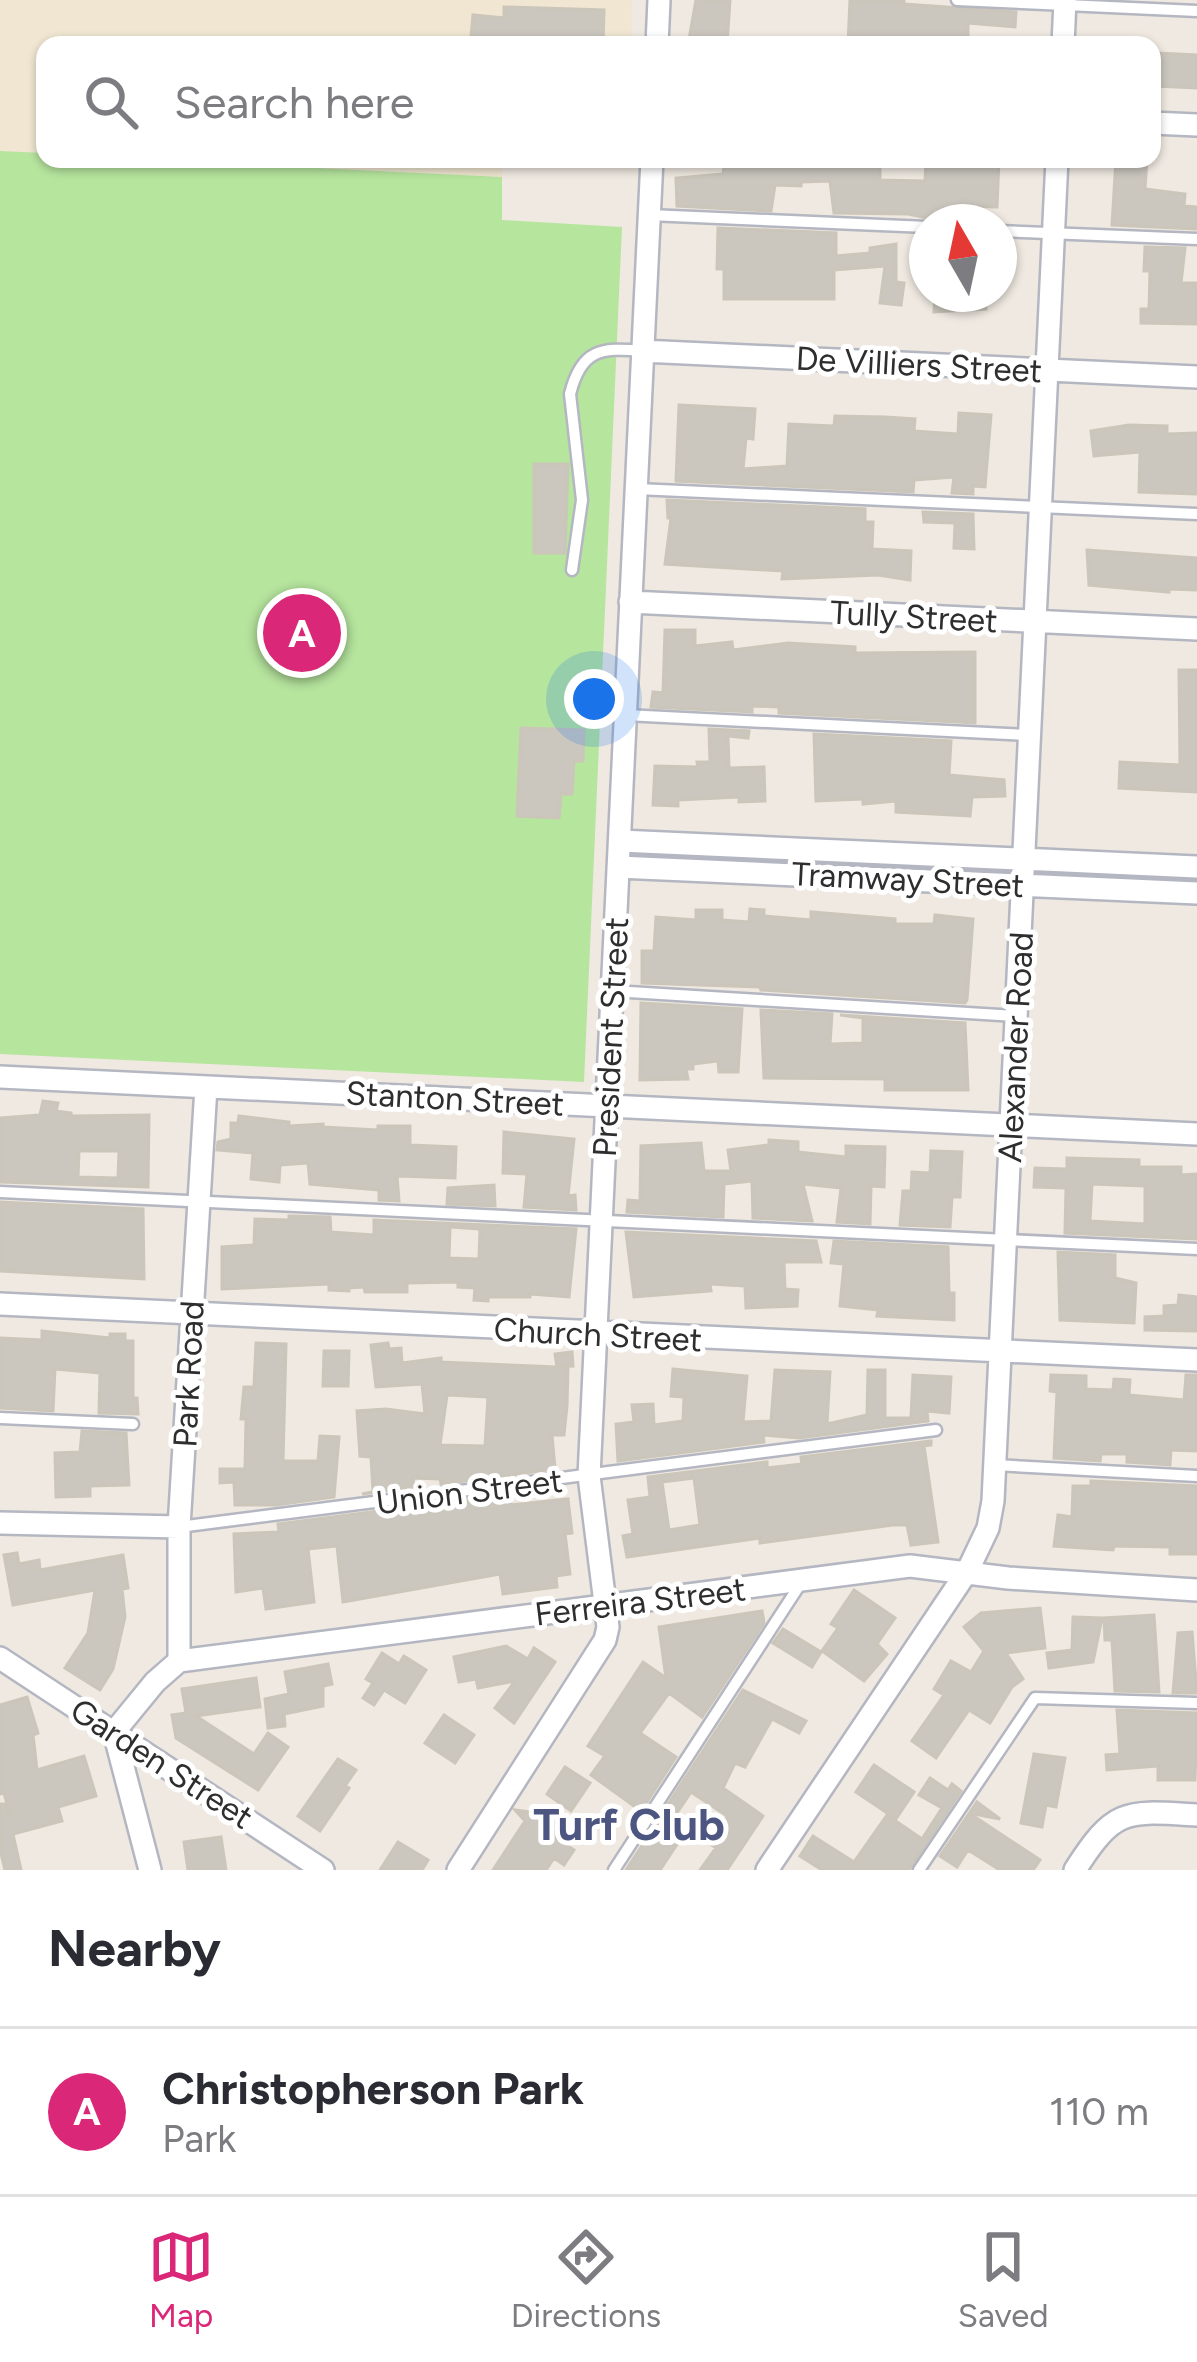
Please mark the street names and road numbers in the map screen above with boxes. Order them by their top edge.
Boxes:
street label: De Villiers Street [795,339,1043,390]
street label: Tully Street [829,593,999,640]
street label: Tramway Street [791,854,1025,905]
street label: President Street [585,916,636,1158]
street label: Alexander Road [990,931,1041,1163]
street label: Stanton Street [345,1073,565,1124]
street label: Park Road [165,1300,212,1448]
street label: Church Street [493,1310,703,1359]
street label: Union Street [374,1461,564,1522]
street label: Ferreira Street [532,1569,748,1634]
street label: Garden Street [63,1690,260,1837]

